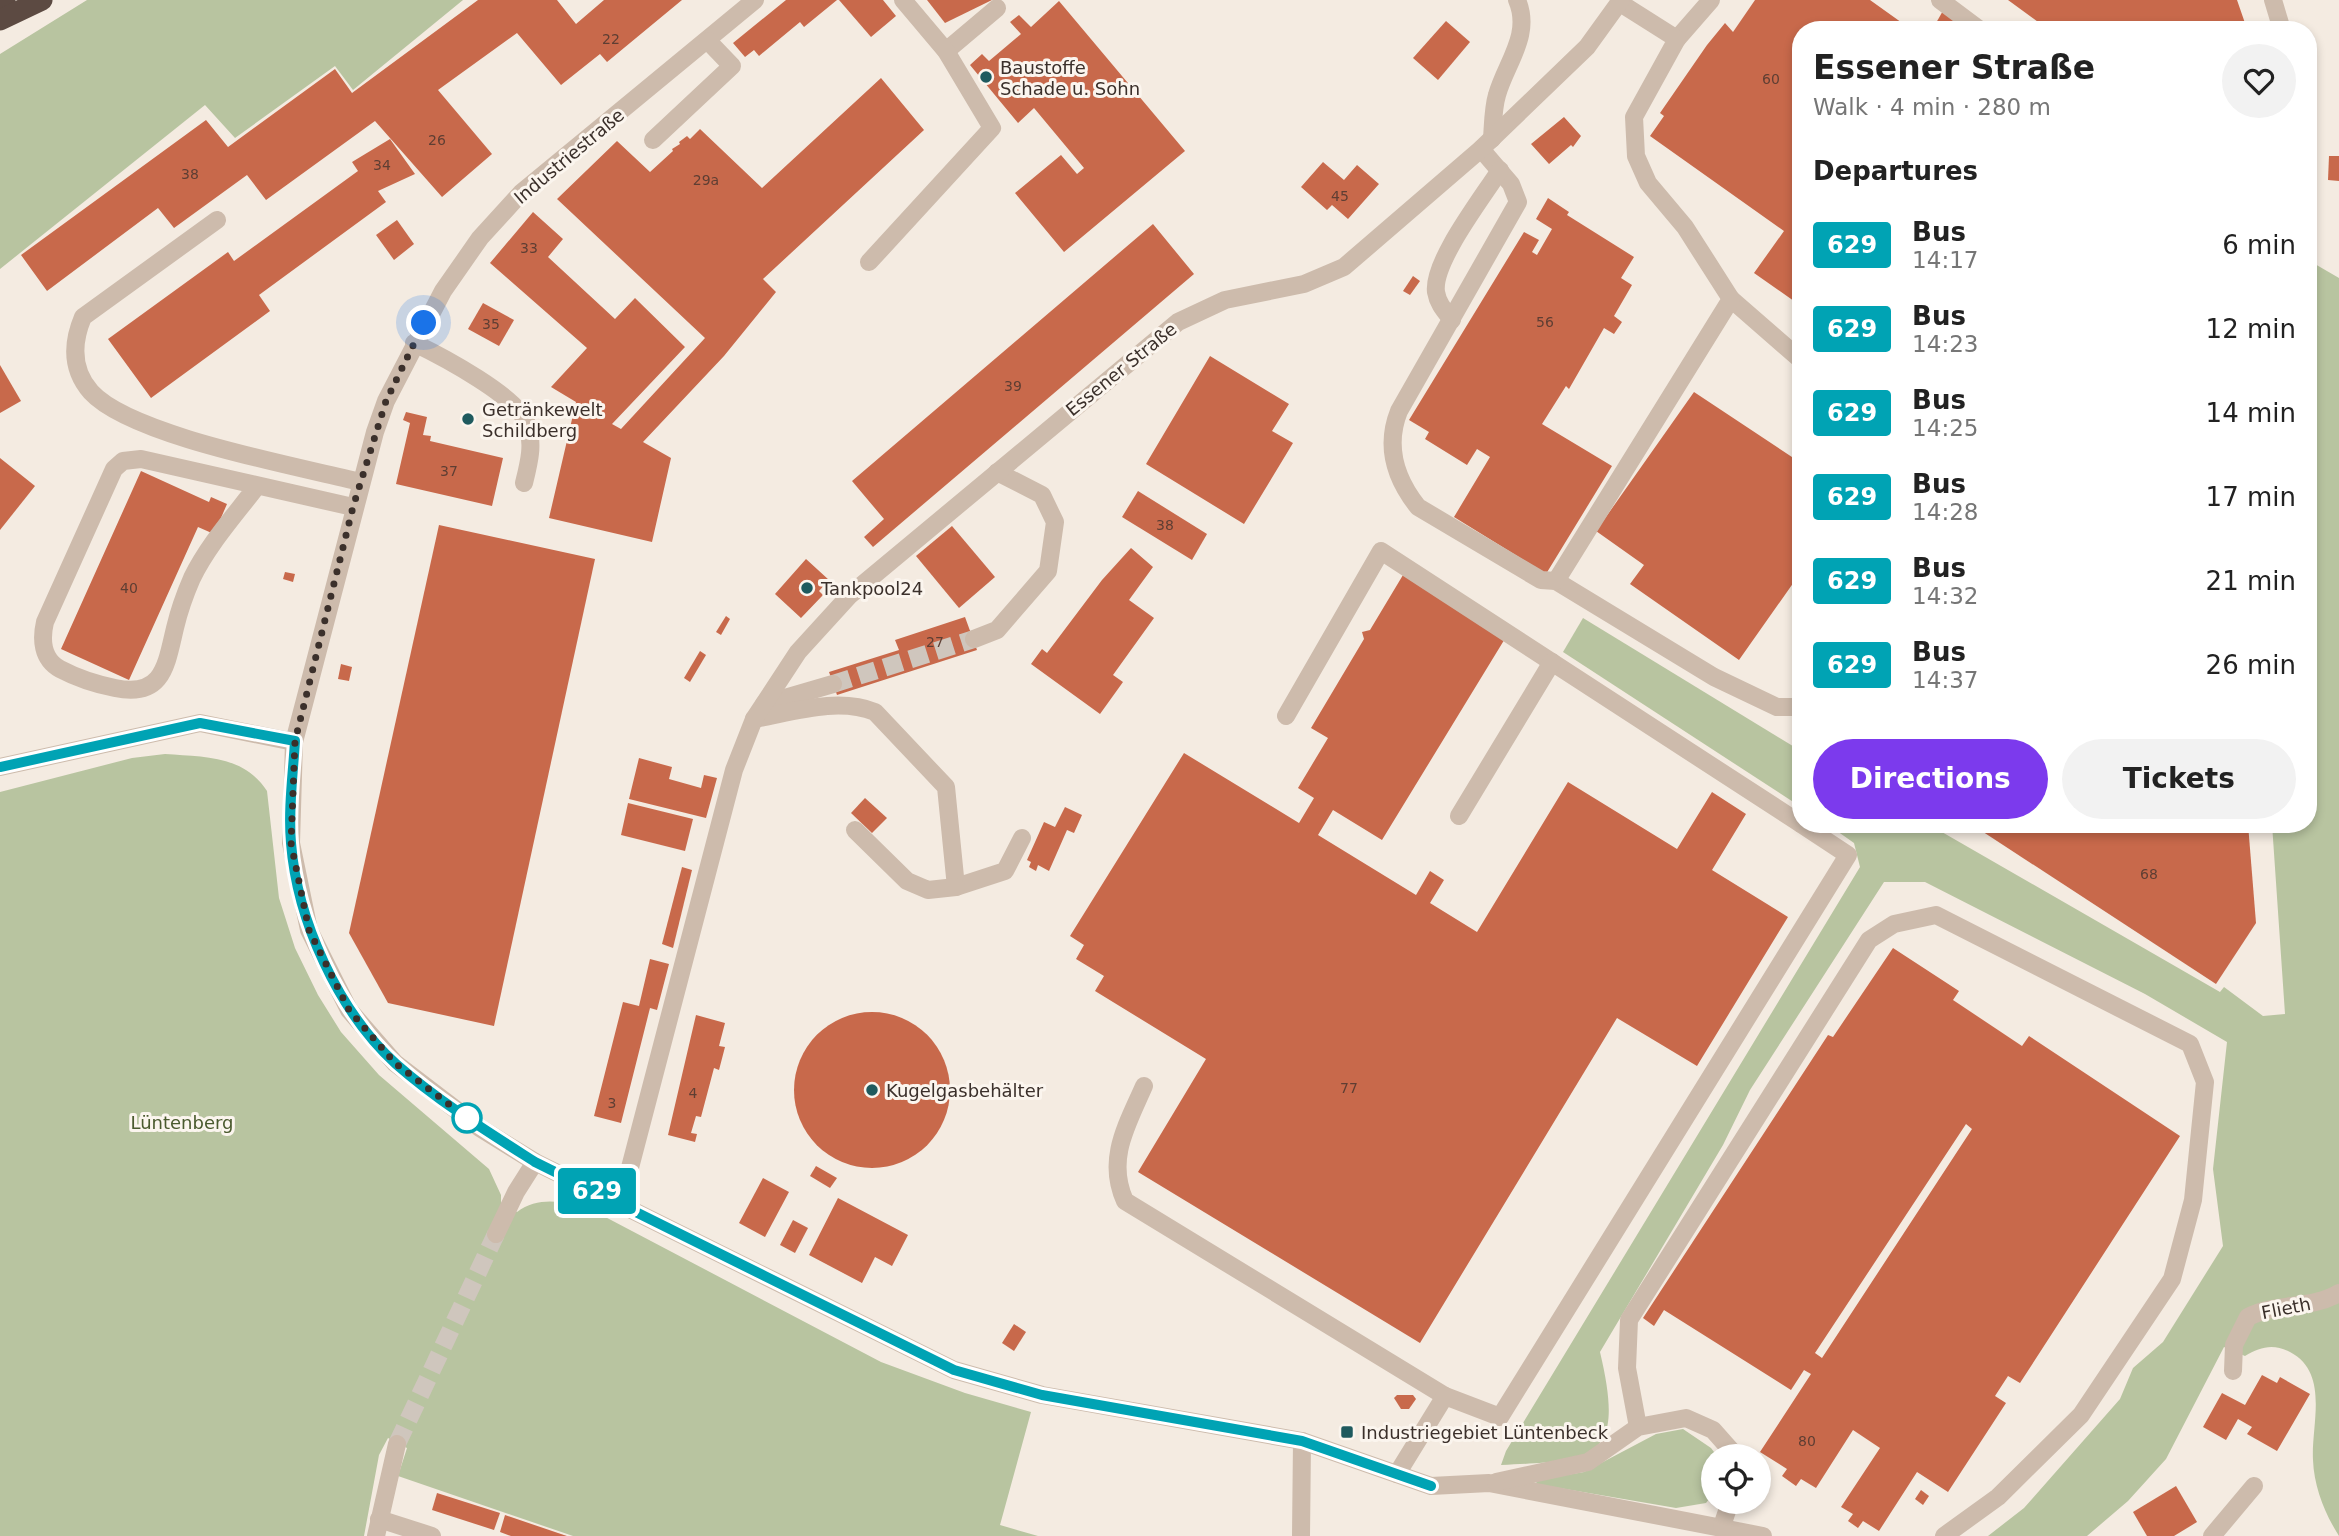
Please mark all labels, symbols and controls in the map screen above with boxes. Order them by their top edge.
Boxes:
house number: 22 [602,31,620,47]
button: heart [2222,44,2296,118]
text: Essener Straße [1813,48,2095,87]
place label: Baustoffe Schade u. Sohn [1000,57,1140,99]
marker: Baustoffe Schade u. Sohn [978,69,994,85]
house number: 60 [1762,71,1780,87]
text: Walk · 4 min · 280 m [1813,94,2051,120]
street label: Industriestraße [510,104,628,208]
house number: 26 [428,132,446,148]
text: Departures [1813,156,1978,186]
house number: 34 [373,157,391,173]
house number: 38 [181,166,199,182]
house number: 29a [693,172,719,188]
house number: 45 [1331,188,1349,204]
text: Bus [1912,217,1966,247]
text: 6 min [2222,230,2296,260]
text: 629 [1827,231,1877,259]
house number: 33 [520,240,538,256]
text: 14:17 [1912,247,1978,273]
text: Bus [1912,301,1966,331]
your location [406,305,441,340]
house number: 56 [1536,314,1554,330]
text: 12 min [2206,314,2296,344]
text: 629 [1827,315,1877,343]
house number: 35 [482,316,500,332]
street label: Essener Straße [1061,318,1181,420]
text: 14:23 [1912,331,1978,357]
house number: 39 [1004,378,1022,394]
text: Bus [1912,385,1966,415]
text: 14 min [2206,398,2296,428]
place label: Getränkewelt Schildberg [482,399,603,441]
text: 629 [1827,399,1877,427]
marker: Getränkewelt Schildberg [460,411,476,427]
text: 14:25 [1912,415,1978,441]
house number: 37 [440,463,458,479]
text: Bus [1912,469,1966,499]
text: 17 min [2206,482,2296,512]
text: 629 [1827,483,1877,511]
text: 14:28 [1912,499,1978,525]
house number: 38 [1156,517,1174,533]
text: Bus [1912,553,1966,583]
text: 21 min [2206,566,2296,596]
text: 629 [1827,567,1877,595]
place label: Tankpool24 [820,578,923,599]
house number: 40 [120,580,138,596]
marker: Tankpool24 [799,580,815,596]
text: 14:32 [1912,583,1978,609]
house number: 27 [926,634,944,650]
text: Bus [1912,637,1966,667]
text: 26 min [2206,650,2296,680]
text: 629 [1827,651,1877,679]
text: 14:37 [1912,667,1978,693]
button: Directions [1813,739,2048,819]
button: Tickets [2062,739,2296,819]
house number: 68 [2140,866,2158,882]
place label: Kugelgasbehälter [886,1080,1044,1101]
house number: 77 [1340,1080,1358,1096]
marker: Kugelgasbehälter [864,1082,880,1098]
house number: 4 [689,1085,698,1101]
house number: 3 [608,1095,616,1111]
unlabelled marker [452,1103,482,1133]
park label: Lüntenberg [130,1112,234,1133]
line badge: 629 [557,1168,637,1214]
text: 629 [572,1177,622,1205]
street label: Flieth [2260,1293,2312,1323]
place label: Industriegebiet Lüntenbeck [1361,1422,1609,1443]
marker: Industriegebiet Lüntenbeck [1339,1424,1355,1440]
house number: 80 [1798,1433,1816,1449]
map controls [1701,1444,1771,1514]
button: locate [1701,1444,1771,1514]

